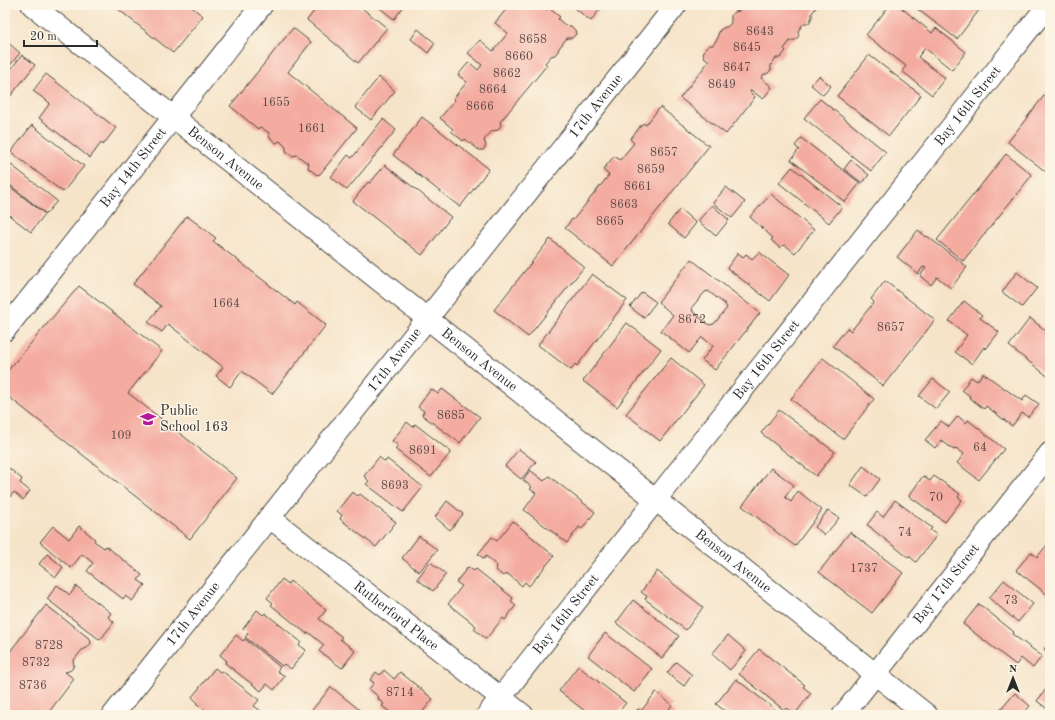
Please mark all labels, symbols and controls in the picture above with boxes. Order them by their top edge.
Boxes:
scale bar [24,22,97,48]
house number: 8643 [746,26,774,38]
text: 20 m [30,31,57,43]
house number: 8658 [519,33,547,46]
house number: 8645 [733,41,761,54]
house number: 8660 [505,51,533,63]
house number: 8647 [723,62,751,74]
street label: Bay 16th Street [932,63,1004,149]
house number: 8662 [493,68,521,80]
street label: 17th Avenue [566,72,625,141]
house number: 8649 [708,79,736,91]
house number: 8664 [479,84,507,96]
house number: 1655 [262,96,290,109]
house number: 8666 [466,101,494,113]
house number: 1661 [298,123,326,135]
street label: Benson Avenue [185,124,266,193]
street label: Bay 14th Street [98,125,169,210]
house number: 8657 [650,146,678,159]
house number: 8659 [637,163,665,176]
house number: 8661 [624,181,652,193]
house number: 8663 [610,199,638,211]
house number: 8665 [596,215,624,228]
house number: 1664 [212,298,240,310]
house number: 8672 [678,314,706,326]
street label: Bay 16th Street [731,317,802,402]
house number: 8657 [877,321,905,334]
street label: 17th Avenue [365,325,424,395]
street label: Benson Avenue [439,326,520,394]
place label: Public School 163 [160,404,228,434]
house number: 8685 [437,409,465,422]
school or university icon: Public School 163 [139,410,157,428]
house number: 109 [111,430,131,442]
house number: 64 [973,442,987,454]
house number: 8691 [409,445,437,457]
house number: 8693 [381,480,409,492]
house number: 70 [929,492,943,504]
street label: Benson Avenue [692,527,774,596]
house number: 74 [898,527,912,539]
street label: Bay 17th Street [911,541,982,627]
house number: 1737 [850,563,878,575]
street label: Bay 16th Street [530,572,602,657]
street label: 17th Avenue [164,579,223,649]
street label: Rutherford Place [351,579,441,653]
house number: 73 [1004,595,1018,607]
house number: 8728 [35,640,63,652]
house number: 8732 [22,657,50,669]
north arrow [993,658,1033,698]
text: N [1009,664,1018,675]
house number: 8736 [19,680,47,692]
house number: 8714 [386,687,414,699]

